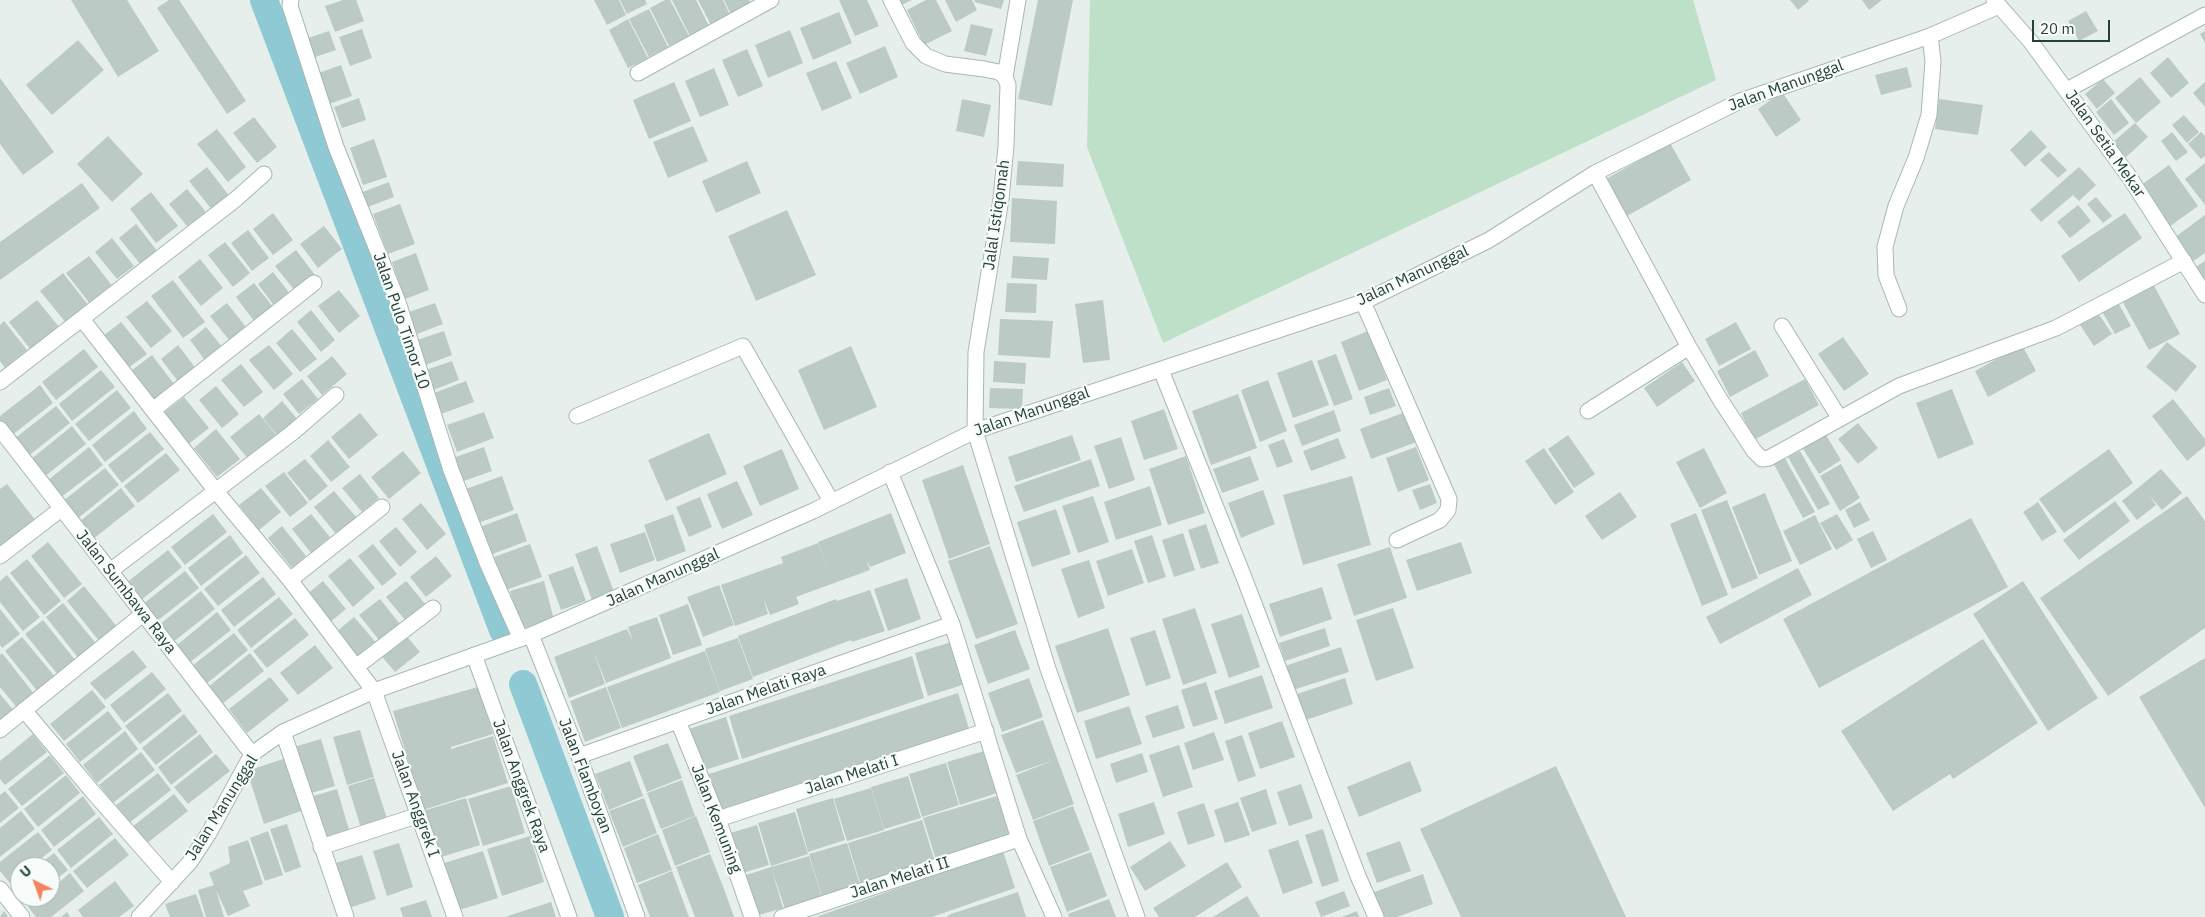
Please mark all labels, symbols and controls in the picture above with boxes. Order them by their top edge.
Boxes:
scale bar [2035,10,2112,42]
text: 20 m [2040,19,2075,38]
street label: Jalan Manunggal [1726,56,1846,116]
street label: Jalan Setia Mekar [2061,86,2149,202]
street label: Jalal Istiqomah [980,159,1014,271]
street label: Jalan Manunggal [1354,242,1472,310]
street label: Jalan Pulo Timor 10 [369,250,433,392]
street label: Jalan Manunggal [972,383,1092,441]
street label: Jalan Sumbawa Raya [72,526,180,658]
street label: Jalan Manunggal [604,545,722,611]
street label: Jalan Melati Raya [704,661,828,719]
street label: Jalan Flamboyan [554,716,616,836]
street label: Jalan Anggrek Raya [488,717,554,855]
street label: Jalan Anggrek I [387,748,443,860]
street label: Jalan Melati I [803,751,901,799]
street label: Jalan Manunggal [182,752,262,864]
street label: Jalan Kemuning [686,762,746,876]
street label: Jalan Melati II [848,853,952,903]
north arrow [10,857,60,907]
text: U [16,862,35,882]

